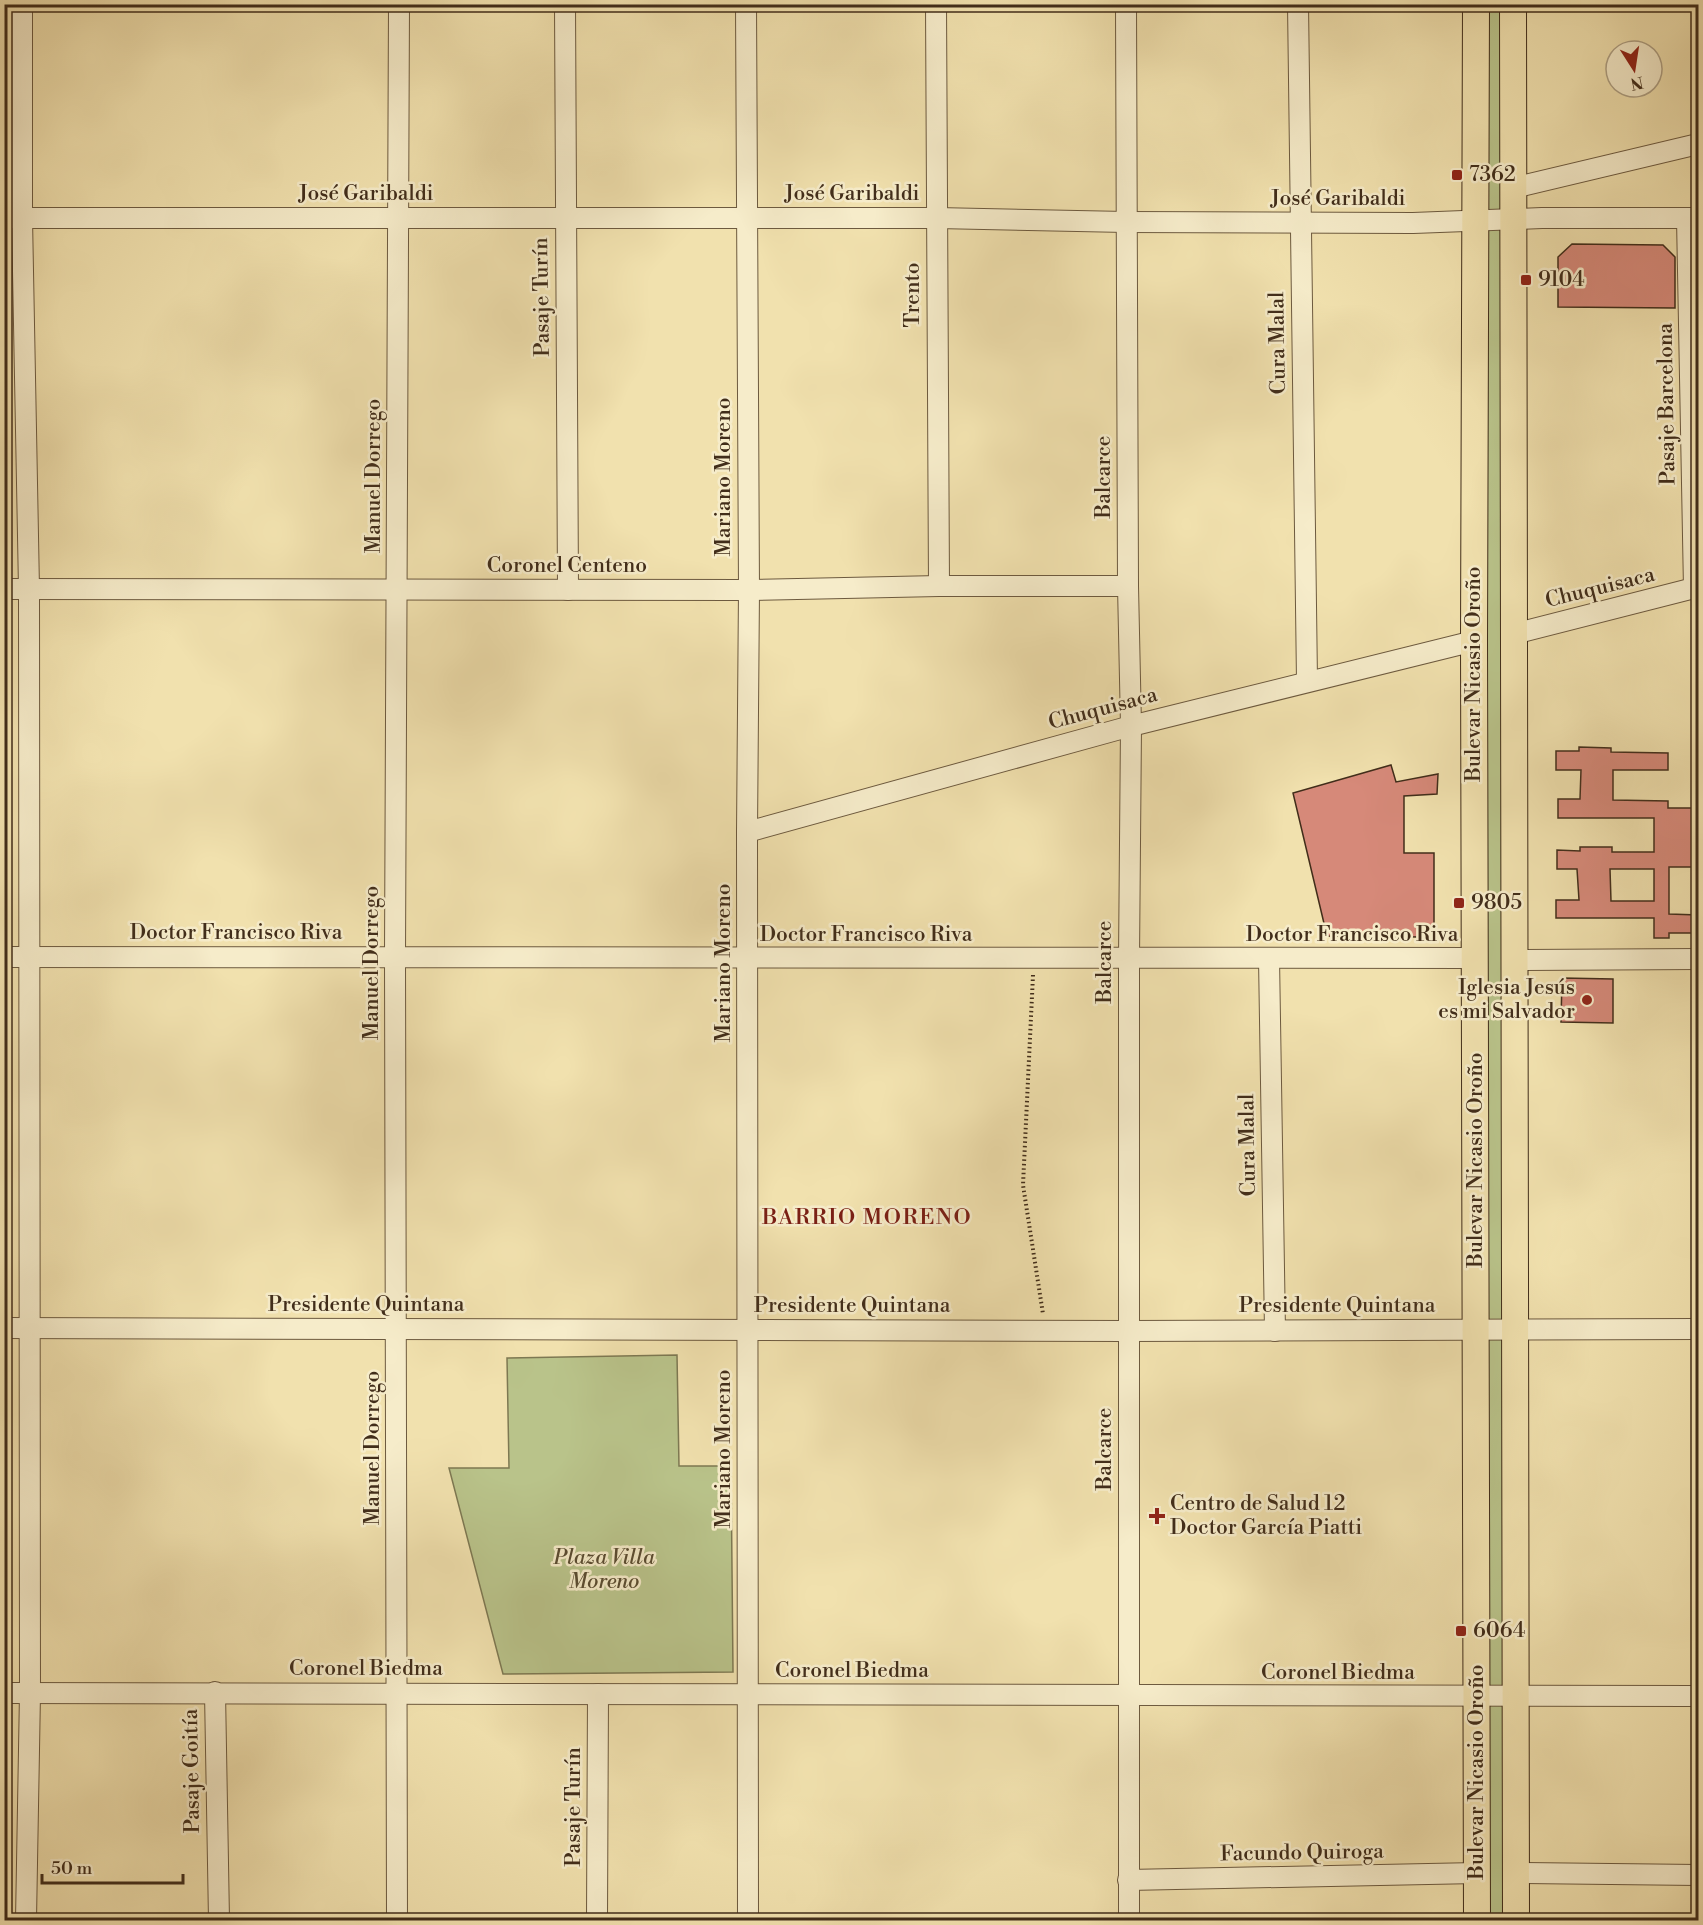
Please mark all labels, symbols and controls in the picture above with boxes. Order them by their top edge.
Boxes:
north arrow [1604,39,1664,99]
text: N [1628,72,1645,94]
place label: 7362 [1469,162,1516,188]
marker: 7362 [1450,168,1464,182]
street label: José Garibaldi [297,181,434,207]
street label: José Garibaldi [783,181,920,207]
street label: José Garibaldi [1269,186,1406,212]
street label: Pasaje Turín [528,237,556,357]
street label: Trento [900,263,926,327]
place label: 9104 [1538,267,1585,293]
marker: 9104 [1519,273,1533,287]
street label: Cura Malal [1264,291,1292,395]
street label: Pasaje Barcelona [1653,322,1681,485]
street label: Mariano Moreno [711,397,737,557]
street label: Manuel Dorrego [361,399,387,553]
street label: Balcarce [1091,436,1117,519]
street label: Coronel Centeno [487,553,647,579]
street label: Chuquisaca [1543,562,1658,614]
street label: Bulevar Nicasio Oroño [1461,566,1487,783]
street label: Chuquisaca [1046,682,1161,736]
street label: Mariano Moreno [711,883,737,1043]
street label: Manuel Dorrego [359,886,385,1040]
place label: 9805 [1471,890,1522,916]
marker: 9805 [1452,896,1466,910]
street label: Doctor Francisco Riva [130,920,343,946]
street label: Balcarce [1092,921,1118,1004]
street label: Doctor Francisco Riva [760,922,973,948]
street label: Doctor Francisco Riva [1246,922,1459,948]
place label: Iglesia Jesús es mi Salvador [1438,975,1575,1025]
marker: Iglesia Jesús es mi Salvador [1580,993,1594,1007]
street label: Bulevar Nicasio Oroño [1463,1052,1489,1269]
street label: Cura Malal [1234,1093,1262,1197]
district label: BARRIO MORENO [761,1204,972,1231]
street label: Presidente Quintana [268,1292,465,1318]
street label: Presidente Quintana [754,1293,951,1319]
street label: Presidente Quintana [1239,1293,1436,1319]
street label: Mariano Moreno [711,1369,737,1529]
street label: Manuel Dorrego [360,1371,386,1525]
street label: Balcarce [1092,1408,1118,1491]
place label: Centro de Salud 12 Doctor García Piatti [1170,1491,1362,1541]
marker: Centro de Salud 12 Doctor García Piatti [1148,1507,1166,1525]
park label: Plaza Villa Moreno [552,1545,655,1595]
place label: 6064 [1473,1618,1525,1644]
marker: 6064 [1454,1624,1468,1638]
street label: Coronel Biedma [289,1656,443,1682]
street label: Coronel Biedma [775,1658,929,1684]
street label: Coronel Biedma [1261,1660,1415,1686]
street label: Bulevar Nicasio Oroño [1464,1664,1490,1881]
street label: Pasaje Goitía [178,1708,206,1833]
street label: Pasaje Turín [561,1747,587,1867]
street label: Facundo Quiroga [1220,1839,1384,1867]
scale bar [42,1847,183,1885]
text: 50 m [51,1857,93,1880]

